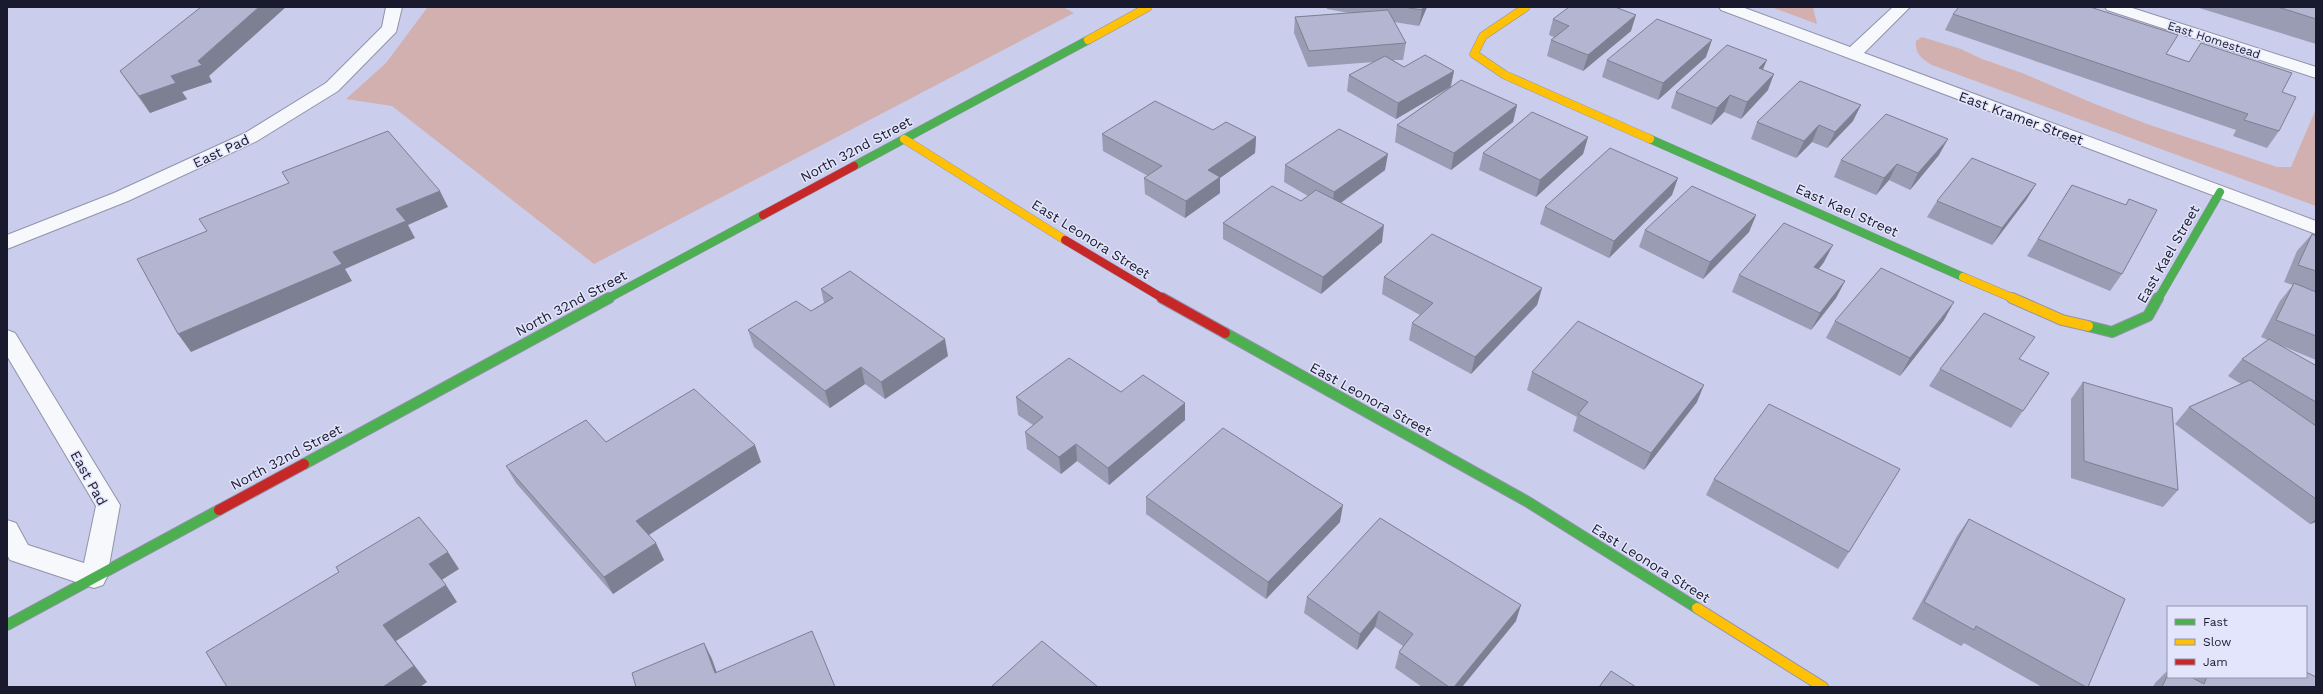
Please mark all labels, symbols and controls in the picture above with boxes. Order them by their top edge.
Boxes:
street label: East Homestead [2166,18,2262,62]
street label: East Kramer Street [1957,88,2086,148]
street label: North 32nd Street [798,113,915,185]
street label: East Pad [190,131,252,171]
street label: East Kael Street [1793,180,1901,240]
street label: East Leonora Street [1029,196,1153,282]
street label: East Kael Street [2133,202,2203,306]
street label: North 32nd Street [513,267,630,339]
street label: East Leonora Street [1307,359,1435,439]
street label: North 32nd Street [228,421,345,493]
street label: East Pad [67,448,111,508]
street label: East Leonora Street [1589,520,1713,606]
legend [2167,606,2307,678]
text: Fast [2203,615,2228,629]
text: Slow [2203,635,2231,649]
text: Jam [2203,655,2228,669]

